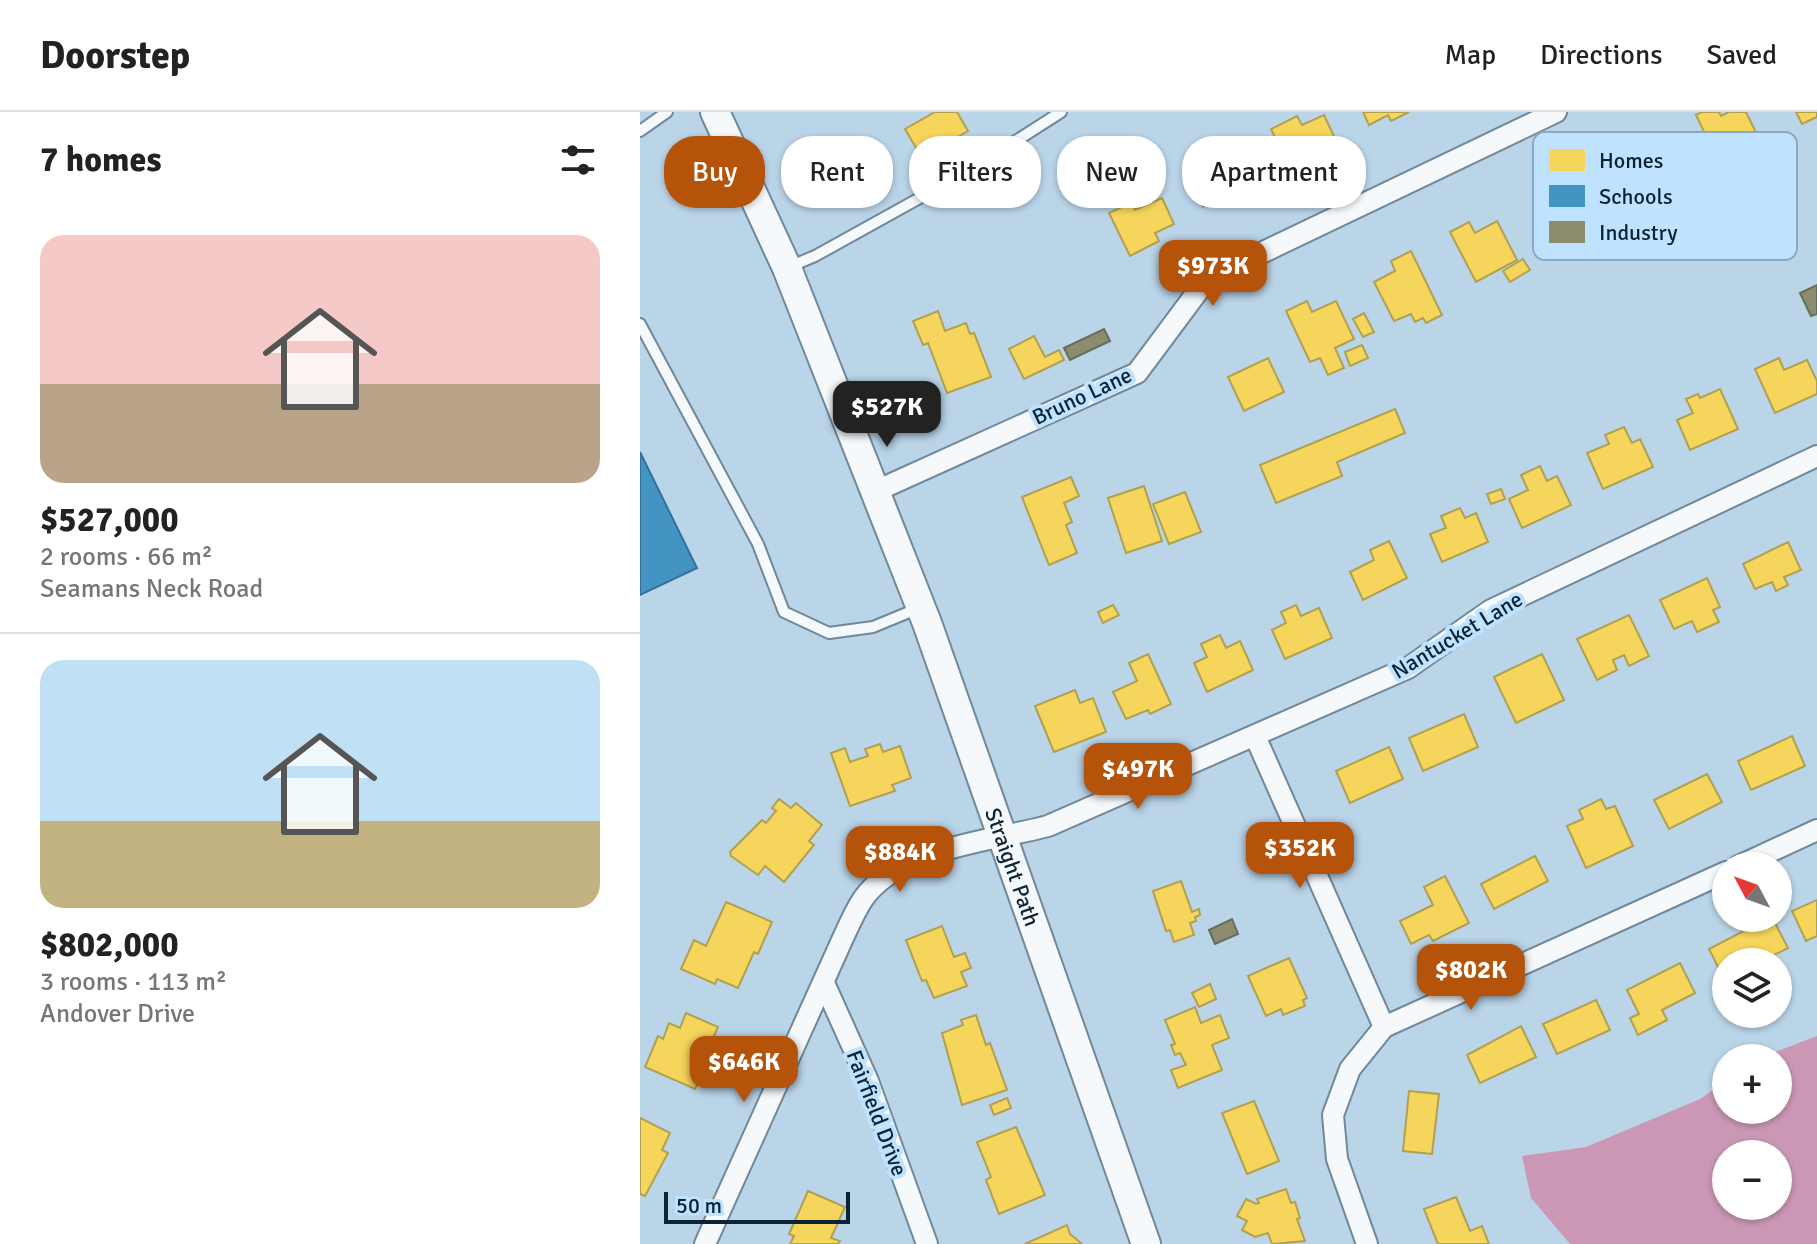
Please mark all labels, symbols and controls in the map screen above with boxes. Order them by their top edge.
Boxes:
text: Doorstep [40,32,190,79]
text: Map [1444,38,1496,72]
text: Directions [1540,38,1662,72]
text: Saved [1706,38,1777,72]
legend [1533,132,1797,260]
chip: Buy [664,136,765,208]
chip: Rent [781,136,893,208]
chip: Filters [909,136,1041,208]
chip: New [1057,136,1166,208]
chip: Apartment [1182,136,1366,208]
icon: filters [556,138,600,182]
text: 7 homes [40,139,161,181]
text: Homes [1599,147,1663,174]
text: Schools [1599,183,1673,210]
text: Industry [1599,219,1678,246]
pin: $973K [1157,240,1269,308]
text: $973K [1177,250,1249,282]
icon: home [248,287,392,431]
street label: Bruno Lane [1028,361,1136,431]
pin: $527K [831,381,943,449]
text: $527K [851,391,923,423]
text: $527,000 [40,499,179,541]
text: 2 rooms · 66 m² [40,541,213,573]
text: Seamans Neck Road [40,573,263,605]
street label: Nantucket Lane [1387,585,1527,685]
icon: home [248,712,392,856]
pin: $497K [1082,743,1194,811]
text: $497K [1102,753,1174,785]
street label: Straight Path [980,804,1046,930]
pin: $352K [1244,822,1356,890]
pin: $884K [844,826,956,894]
text: $352K [1264,832,1336,864]
text: $884K [864,836,936,868]
north arrow [1712,852,1792,932]
map controls [1712,852,1792,1220]
text: $802,000 [40,924,179,966]
pin: $802K [1415,944,1527,1012]
button: layers [1712,948,1792,1028]
text: $802K [1435,954,1507,986]
text: 3 rooms · 113 m² [40,966,227,998]
text: Andover Drive [40,998,195,1030]
pin: $646K [688,1036,800,1104]
button: + [1712,1044,1792,1124]
text: $646K [708,1046,780,1078]
street label: Fairfield Drive [841,1046,913,1180]
button: − [1712,1140,1792,1220]
scale bar [664,1188,850,1224]
text: 50 m [676,1192,722,1219]

